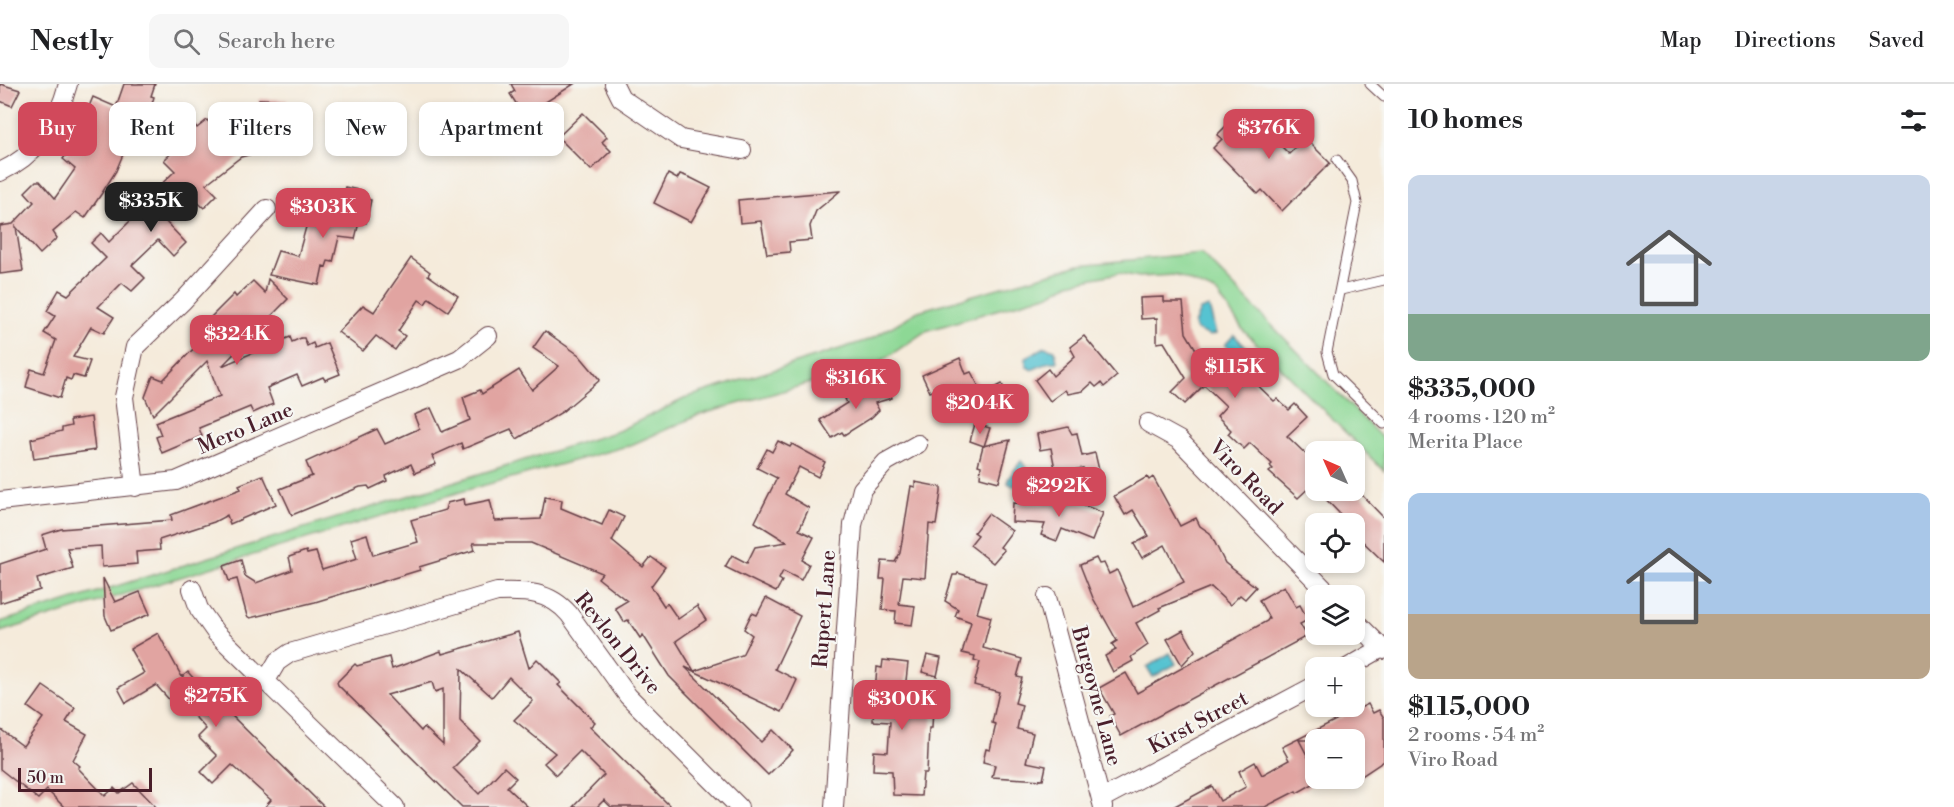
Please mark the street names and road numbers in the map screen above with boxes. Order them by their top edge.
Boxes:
street label: Mero Lane [193,397,297,461]
street label: Viro Road [1202,434,1287,521]
street label: Rupert Lane [808,549,842,669]
street label: Revlon Drive [568,587,666,700]
street label: Burgoyne Lane [1065,623,1127,769]
street label: Kirst Street [1144,685,1253,760]

